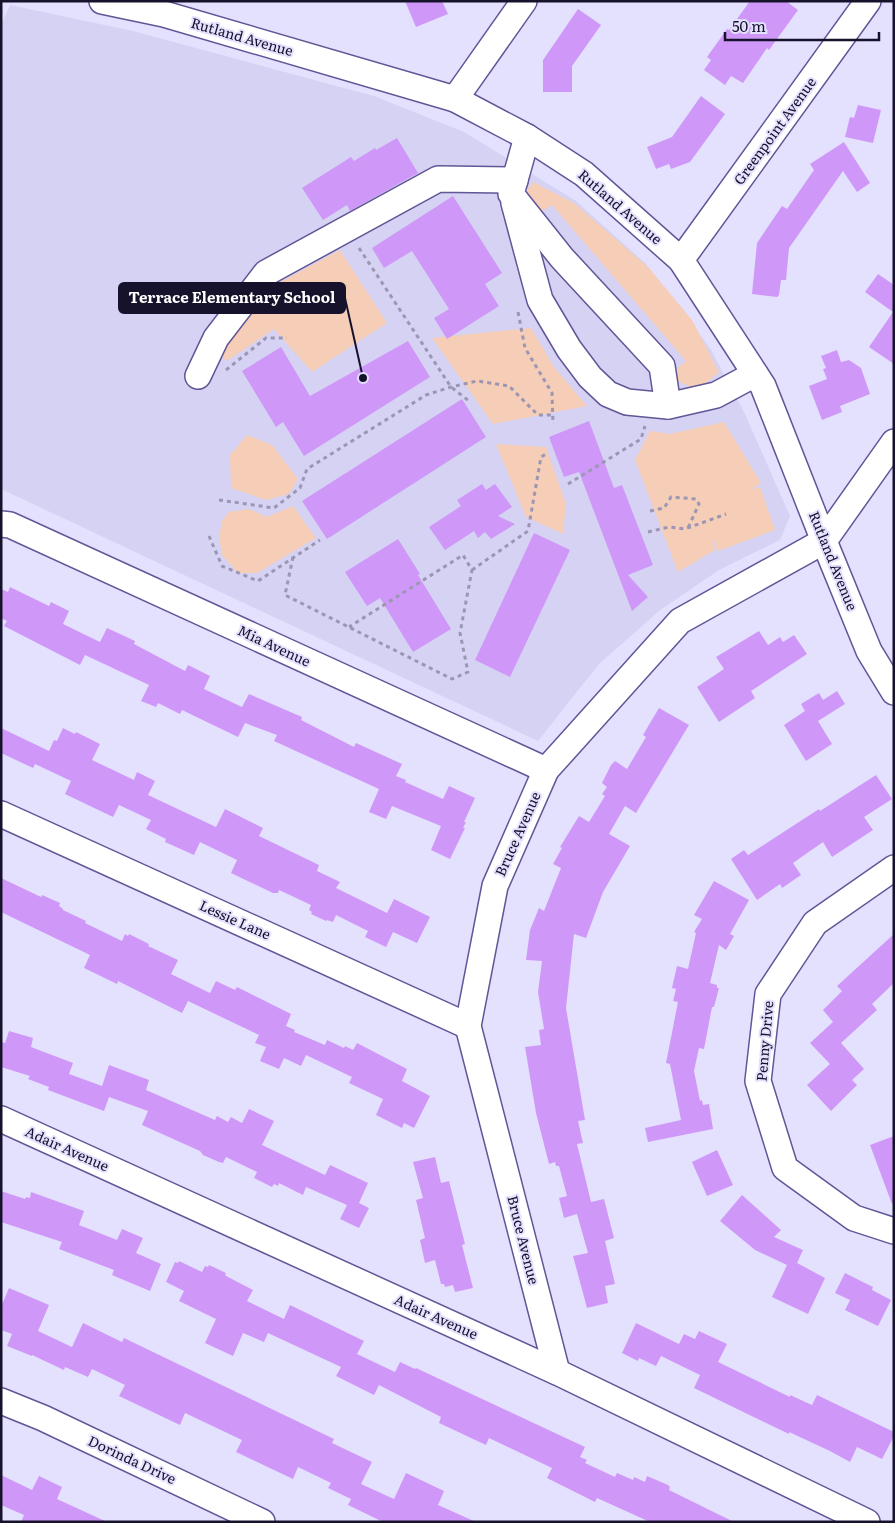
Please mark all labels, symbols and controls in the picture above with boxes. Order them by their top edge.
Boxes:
scale bar [725,10,879,42]
street label: Rutland Avenue [189,12,296,60]
text: 50 m [732,14,766,37]
street label: Greenpoint Avenue [728,73,820,188]
street label: Rutland Avenue [574,164,667,248]
callout: Terrace Elementary School [119,283,345,313]
text: Terrace Elementary School [129,285,336,308]
street label: Rutland Avenue [805,508,863,613]
street label: Mia Avenue [235,620,314,671]
street label: Bruce Avenue [489,788,545,879]
street label: Lessie Lane [197,894,274,944]
street label: Penny Drive [751,1000,777,1082]
street label: Adair Avenue [22,1121,112,1175]
street label: Bruce Avenue [503,1193,545,1286]
street label: Adair Avenue [391,1289,481,1343]
street label: Dorinda Drive [85,1430,180,1488]

